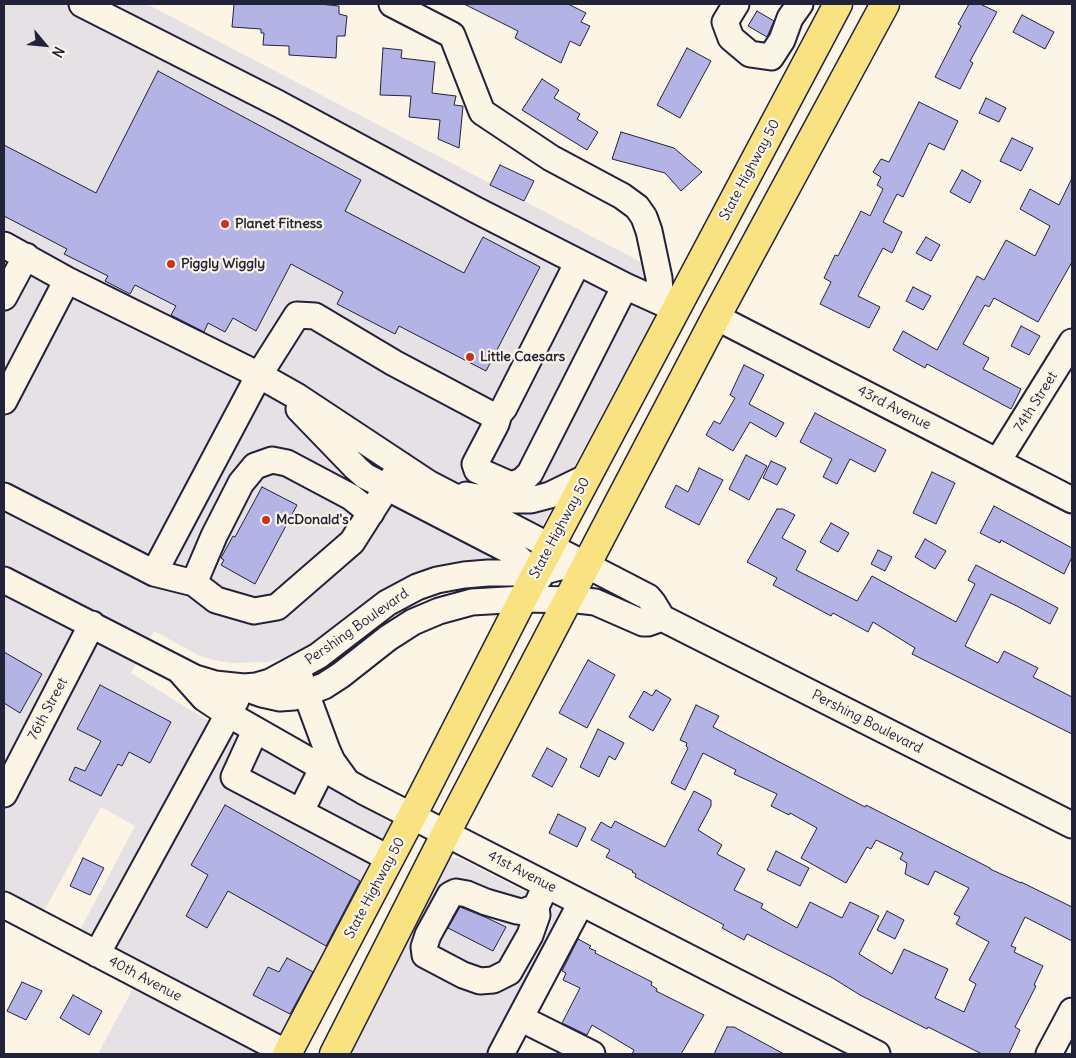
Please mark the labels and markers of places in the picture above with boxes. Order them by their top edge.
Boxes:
place label: Planet Fitness [235,216,322,232]
marker: Planet Fitness [219,218,231,230]
place label: Piggly Wiggly [181,256,265,272]
marker: Piggly Wiggly [165,258,177,270]
place label: Little Caesars [480,349,565,365]
marker: Little Caesars [464,351,476,363]
place label: McDonald's [276,512,349,528]
marker: McDonald's [260,514,272,526]

